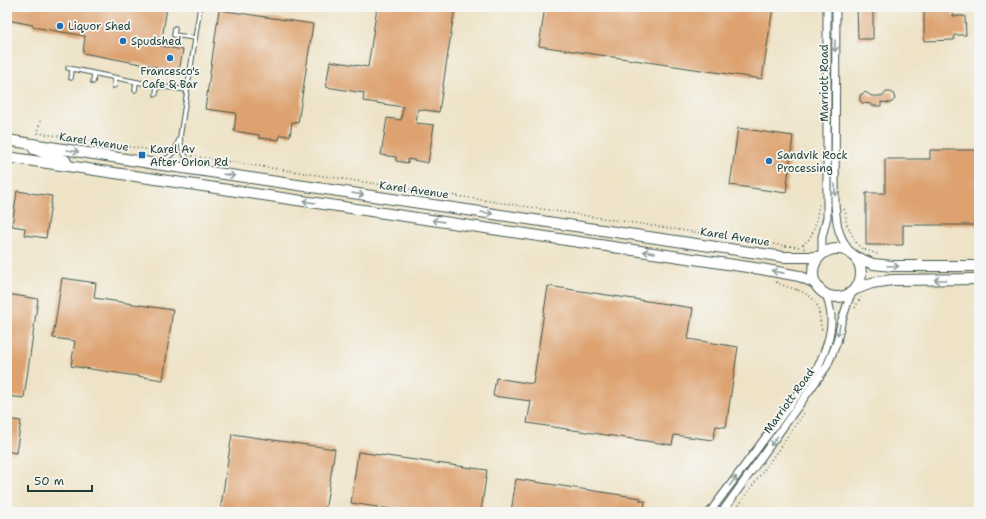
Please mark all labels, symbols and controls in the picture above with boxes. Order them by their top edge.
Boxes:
place label: Liquor Shed [68,19,131,34]
marker: Liquor Shed [55,21,65,31]
place label: Spudshed [131,34,181,49]
marker: Spudshed [118,36,128,46]
one-way arrow [831,39,839,52]
street label: Marriott Road [817,44,832,122]
marker: Francesco's Cafe & Bar [165,53,175,63]
place label: Francesco's Cafe & Bar [140,64,200,92]
street label: Karel Avenue [58,129,130,155]
place label: Karel Av After Orion Rd [150,142,228,170]
one-way arrow [66,147,79,155]
place label: Sandvik Rock Processing [777,148,848,176]
marker: Karel Av After Orion Rd [137,150,147,160]
marker: Sandvik Rock Processing [764,156,774,166]
one-way arrow [222,171,235,179]
street label: Karel Avenue [378,178,450,202]
one-way arrow [831,183,839,196]
one-way arrow [351,190,364,198]
one-way arrow [303,198,316,206]
one-way arrow [480,209,493,217]
one-way arrow [432,217,445,225]
street label: Karel Avenue [699,224,771,250]
one-way arrow [643,248,656,256]
one-way arrow [886,262,899,270]
one-way arrow [772,268,785,276]
one-way arrow [934,276,947,283]
one-way arrow [835,323,843,336]
street label: Marriott Road [760,365,818,437]
one-way arrow [770,435,778,446]
scale bar [28,467,92,493]
text: 50 m [34,473,64,489]
one-way arrow [729,475,738,486]

